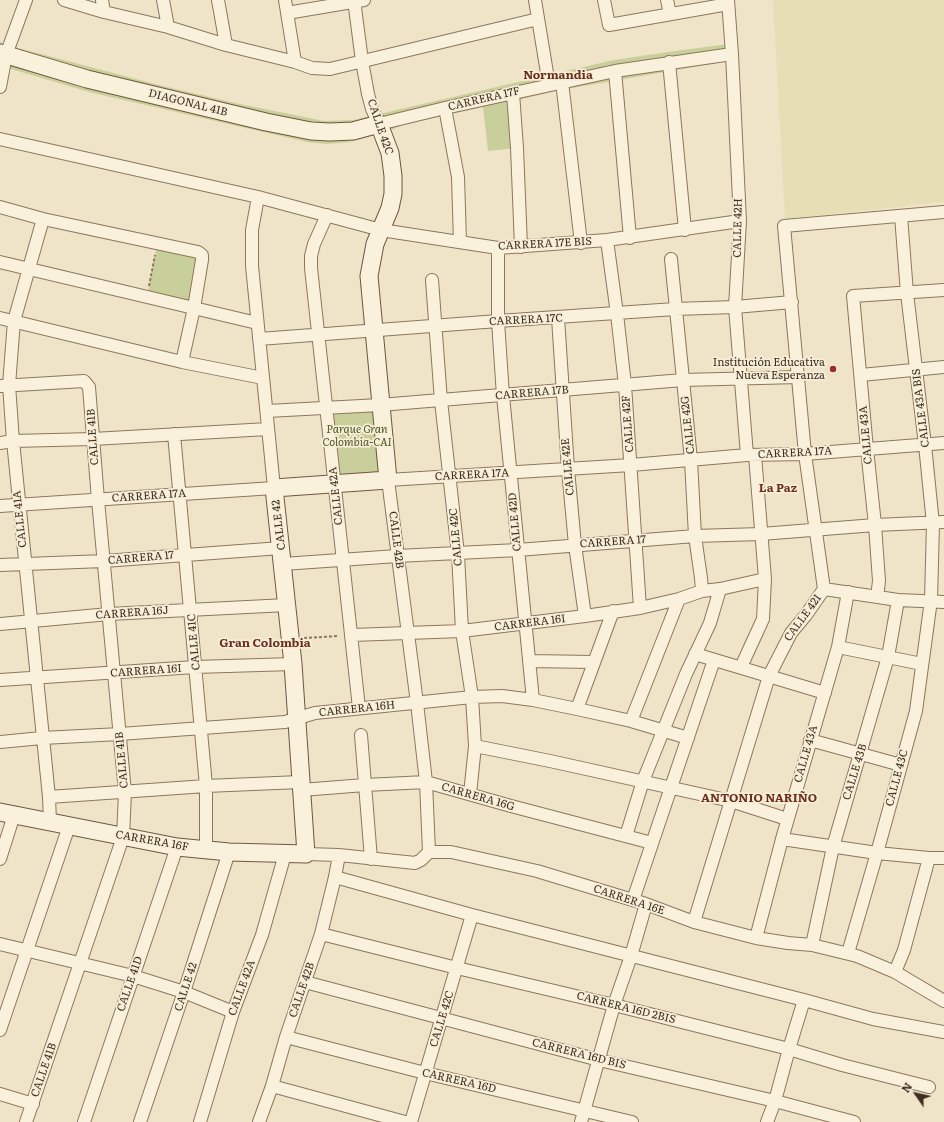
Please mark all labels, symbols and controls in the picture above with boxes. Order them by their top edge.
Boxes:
district label: Normandia [523,68,593,82]
street label: CARRERA 17F [447,84,521,114]
street label: DIAGONAL 41B [147,87,229,119]
street label: CALLE 42C [364,97,396,157]
street label: CALLE 42H [731,198,745,258]
street label: CARRERA 17E BIS [498,235,592,253]
street label: CARRERA 17C [489,311,563,329]
place label: Institución Educativa Nueva Esperanza [713,356,825,382]
marker: Institución Educativa Nueva Esperanza [828,364,838,374]
street label: CALLE 43A BIS [910,368,932,448]
street label: CARRERA 17B [495,383,569,403]
street label: CALLE 42F [619,395,637,453]
street label: CALLE 42G [678,395,698,455]
street label: CALLE 43A [857,405,875,465]
street label: CALLE 41B [84,408,102,466]
park label: Parque Gran Colombia-CAI [323,423,391,449]
street label: CALLE 42E [559,438,577,496]
street label: CARRERA 17A [757,444,833,462]
street label: CALLE 42A [326,466,346,526]
street label: CARRERA 17A [434,466,510,484]
district label: La Paz [759,481,797,495]
street label: CARRERA 17A [111,487,187,505]
street label: CALLE 41A [10,490,30,548]
street label: CALLE 42D [506,492,524,552]
street label: CALLE 42 [269,499,289,551]
street label: CALLE 42C [447,507,465,567]
street label: CALLE 42B [386,511,406,569]
street label: CARRERA 17 [579,533,647,551]
street label: CARRERA 17 [107,549,175,567]
street label: CALLE 42I [782,592,824,644]
street label: CARRERA 16J [95,604,169,622]
street label: CARRERA 16I [494,612,566,634]
street label: CALLE 41C [185,613,203,671]
district label: Gran Colombia [219,636,311,650]
street label: CARRERA 16I [110,662,182,680]
street label: CARRERA 16H [318,698,396,720]
street label: CALLE 43A [792,724,820,784]
street label: CALLE 41B [113,731,131,789]
street label: CALLE 43B [840,742,870,802]
street label: CALLE 43C [883,748,911,808]
street label: CARRERA 16G [440,780,516,814]
district label: ANTONIO NARIÑO [701,791,817,805]
street label: CARRERA 16F [114,828,190,854]
street label: CARRERA 16E [592,882,666,918]
street label: CALLE 41D [114,955,146,1013]
street label: CALLE 42A [226,958,258,1018]
street label: CALLE 42 [172,961,200,1013]
street label: CALLE 42B [286,961,318,1019]
street label: CALLE 42C [427,989,457,1049]
street label: CARRERA 16D 2BIS [575,989,677,1027]
street label: CARRERA 16D BIS [531,1036,627,1072]
street label: CALLE 41B [29,1041,59,1099]
street label: CARRERA 16D [421,1066,497,1096]
north arrow [896,1074,936,1114]
text: N [897,1079,915,1096]

